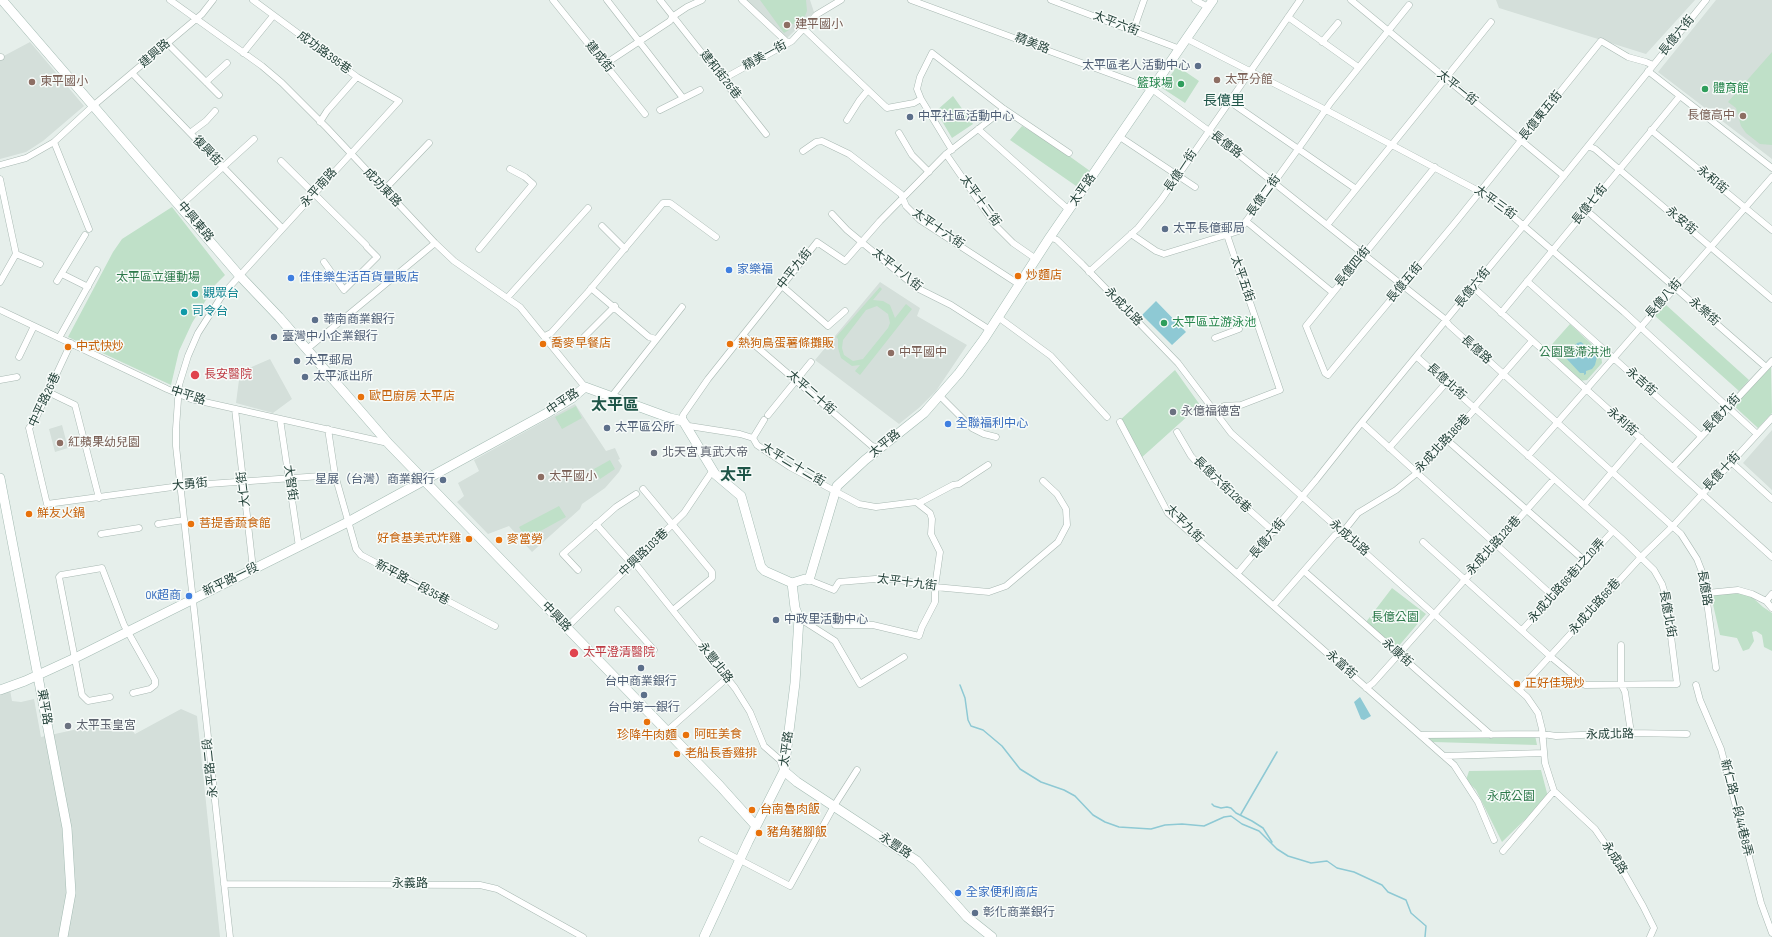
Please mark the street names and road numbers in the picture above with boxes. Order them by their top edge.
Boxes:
street label: 太平六街 [1091,9,1141,39]
street label: 長億六街 [1656,13,1698,59]
street label: 成功路395巷 [294,29,354,77]
street label: 精美路 [1013,31,1051,57]
street label: 建興路 [137,37,173,71]
street label: 建成街 [582,38,616,76]
street label: 精美一街 [741,38,789,74]
street label: 建和街26巷 [696,48,744,102]
street label: 太平一街 [1434,67,1480,109]
street label: 長億東五街 [1517,88,1565,144]
street label: 長億路 [1207,128,1245,162]
street label: 復興街 [189,133,225,169]
street label: 長億一街 [1162,147,1200,195]
street label: 永和街 [1694,163,1730,197]
street label: 永平南路 [298,165,340,211]
street label: 成功東路 [360,166,404,210]
street label: 太平路 [1067,171,1099,209]
street label: 太平十二街 [957,172,1003,230]
street label: 長億二街 [1244,172,1284,220]
street label: 長億七街 [1569,182,1611,228]
street label: 太平三街 [1471,183,1519,223]
street label: 中興東路 [174,199,216,245]
street label: 永安街 [1663,204,1699,238]
street label: 太平十六街 [909,206,967,252]
street label: 長億四街 [1332,244,1374,290]
street label: 中平九街 [775,246,815,292]
street label: 太平十八街 [869,246,925,294]
street label: 太平五街 [1227,254,1257,304]
street label: 長億五街 [1384,260,1426,306]
street label: 長億六街 [1452,265,1494,311]
street label: 長億八街 [1643,276,1685,322]
street label: 永成北路 [1101,285,1145,329]
street label: 永樂街 [1686,295,1722,329]
street label: 長億路 [1458,333,1494,367]
street label: 長億北街 [1423,361,1469,403]
street label: 永吉街 [1623,365,1659,399]
street label: 太平二十街 [784,368,838,418]
street label: 中平路26巷 [26,371,64,429]
street label: 中平路 [169,384,207,408]
street label: 中平路 [544,386,582,418]
street label: 長億九街 [1700,392,1744,436]
street label: 永利街 [1604,405,1640,439]
street label: 永成北路186巷 [1412,412,1474,476]
street label: 太平路 [866,427,904,461]
street label: 太平二十二街 [758,440,828,490]
street label: 長億十街 [1700,450,1744,494]
street label: 長億六街126巷 [1190,454,1254,516]
street label: 大智街 [280,464,300,502]
street label: 大仁街 [235,470,253,508]
street label: 大勇街 [171,476,209,494]
street label: 太平九街 [1162,502,1206,546]
street label: 永成北路128巷 [1464,513,1524,579]
street label: 長億六街 [1247,516,1289,562]
street label: 永成北路 [1326,517,1372,559]
street label: 中興路103巷 [616,526,672,580]
street label: 永成北路66巷1之10弄 [1525,536,1609,626]
street label: 新平路一段35巷 [372,557,452,609]
street label: 新平路一段 [201,560,261,600]
street label: 長億路 [1694,569,1714,607]
street label: 太平十九街 [876,572,938,594]
street label: 永成北路66巷 [1566,576,1624,638]
street label: 長億北街 [1656,589,1678,639]
street label: 中興路 [538,599,574,635]
street label: 永康街 [1379,636,1415,670]
street label: 永豐北路 [695,640,735,686]
street label: 永富街 [1323,648,1359,682]
street label: 東平路 [34,688,54,726]
street label: 永成北路 [1586,727,1634,743]
street label: 太平路 [777,730,797,768]
street label: 永平路二段 [201,737,221,799]
street label: 新仁路一段44巷8弄 [1717,758,1755,858]
street label: 永豐路 [876,830,914,862]
street label: 永成路 [1598,839,1630,877]
street label: 永義路 [392,877,428,891]

